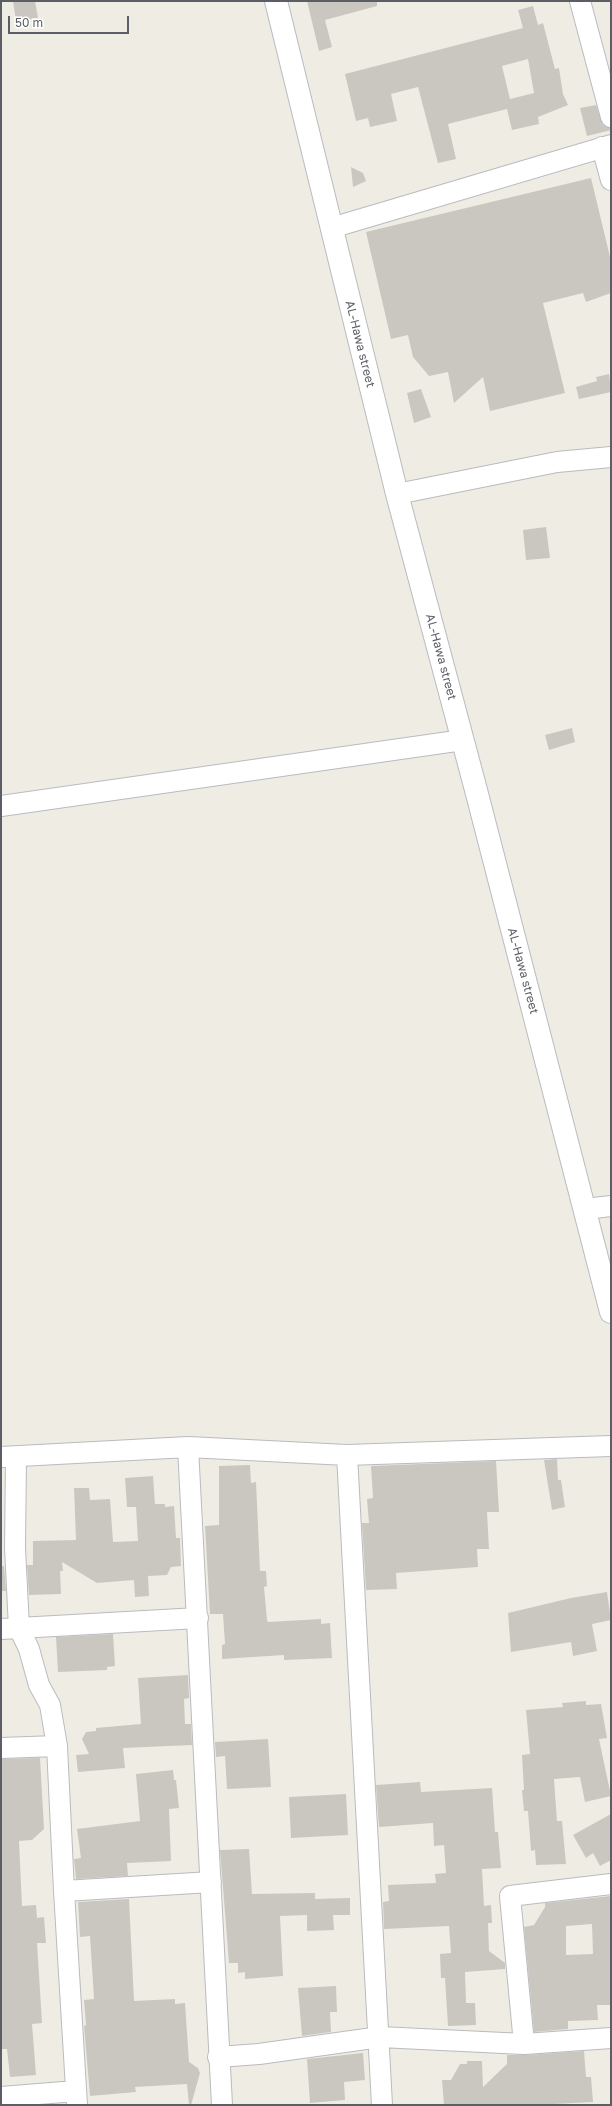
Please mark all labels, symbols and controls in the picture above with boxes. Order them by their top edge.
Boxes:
scale bar [10,8,131,34]
text: 50 m [15,15,43,30]
street label: AL-Hawa street [342,299,378,389]
street label: AL-Hawa street [423,612,459,702]
street label: AL-Hawa street [505,926,541,1016]

